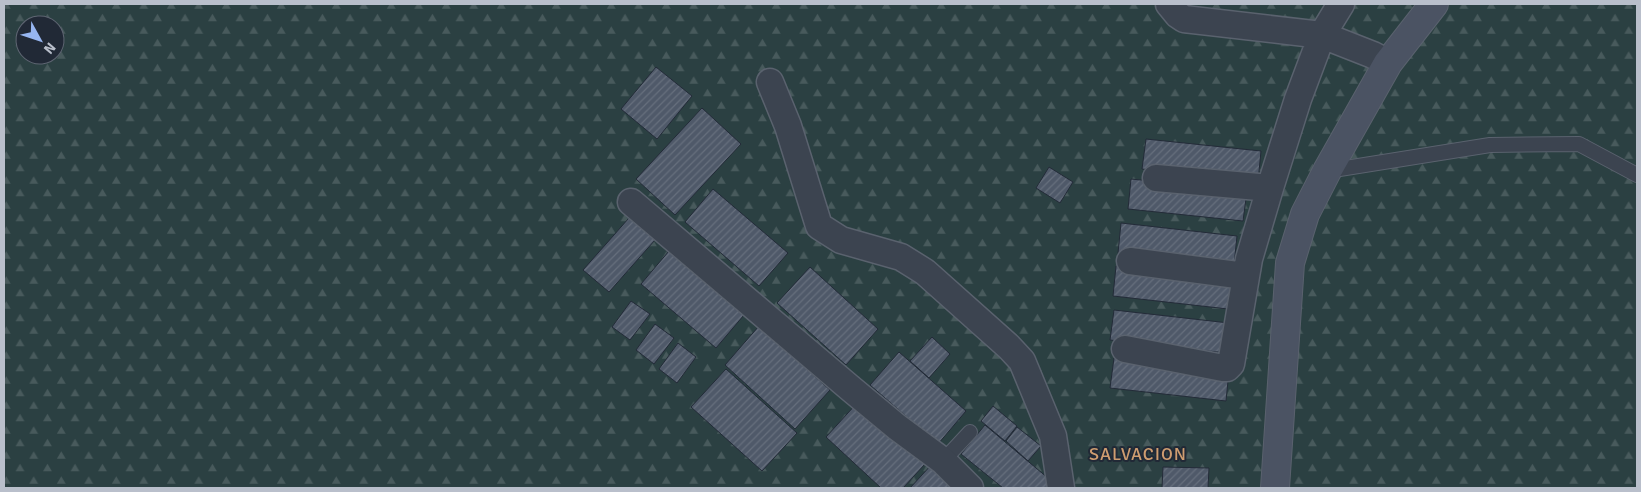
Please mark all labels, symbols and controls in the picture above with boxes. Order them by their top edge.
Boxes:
north arrow [15,15,65,65]
text: N [40,39,59,57]
district label: SALVACION [1089,443,1187,465]

